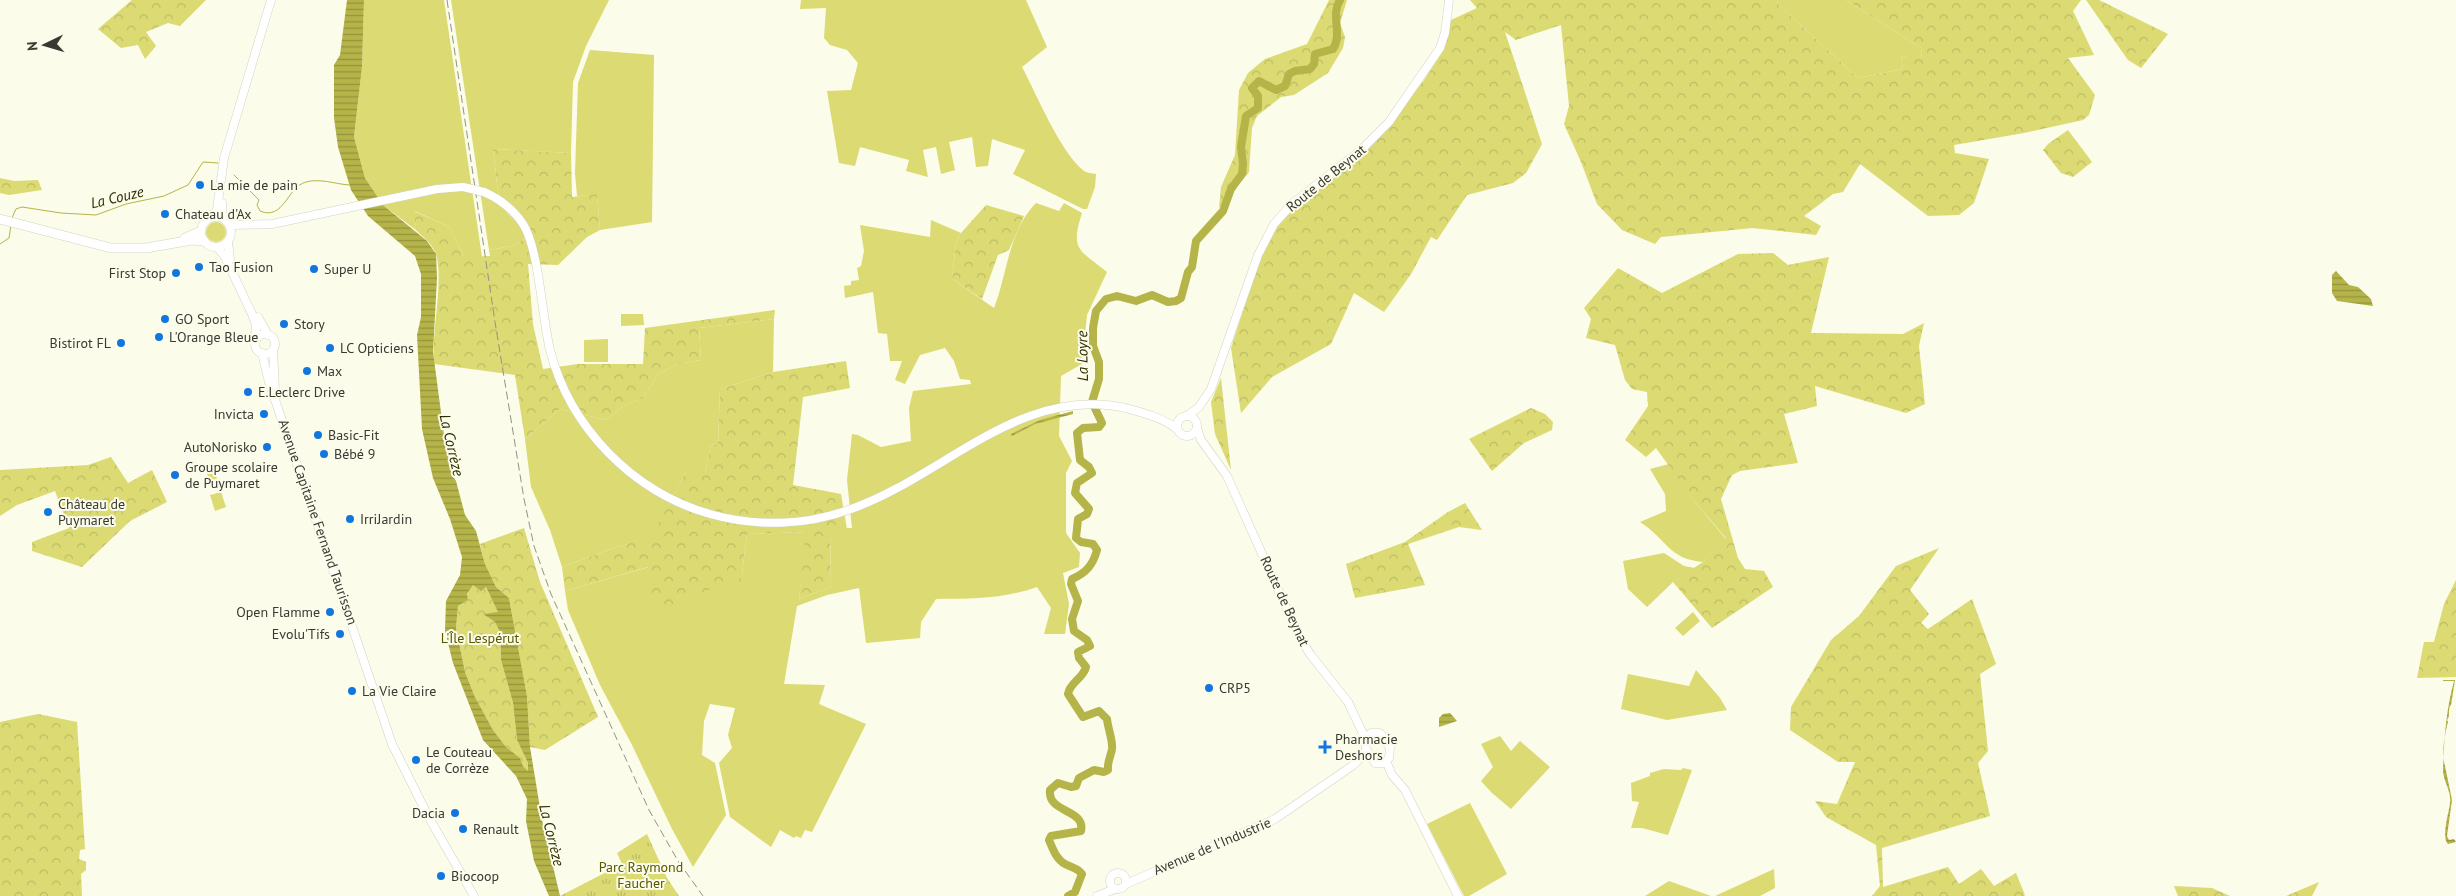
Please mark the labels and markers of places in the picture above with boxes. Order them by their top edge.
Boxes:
place label: La mie de pain [210,176,298,194]
marker: La mie de pain [194,179,206,191]
place label: Chateau d'Ax [175,205,251,223]
marker: Chateau d'Ax [159,208,171,220]
place label: Tao Fusion [209,258,273,276]
place label: Super U [324,260,371,278]
marker: Tao Fusion [193,261,205,273]
marker: Super U [308,263,320,275]
place label: First Stop [109,264,166,282]
marker: First Stop [170,267,182,279]
place label: GO Sport [175,310,230,328]
marker: GO Sport [159,313,171,325]
place label: Story [294,315,325,333]
marker: Story [278,318,290,330]
place label: L'Orange Bleue [169,328,258,346]
marker: L'Orange Bleue [153,331,165,343]
place label: Bistirot FL [49,334,111,352]
marker: Bistirot FL [115,337,127,349]
place label: LC Opticiens [340,339,414,357]
marker: LC Opticiens [324,342,336,354]
place label: Max [317,362,342,380]
marker: Max [301,365,313,377]
place label: E.Leclerc Drive [258,383,345,401]
marker: E.Leclerc Drive [242,386,254,398]
place label: Invicta [214,405,254,423]
marker: Invicta [258,408,270,420]
place label: Basic-Fit [328,426,379,444]
marker: Basic-Fit [312,429,324,441]
place label: AutoNorisko [184,438,257,456]
marker: AutoNorisko [261,441,273,453]
place label: Bébé 9 [334,445,375,463]
marker: Bébé 9 [318,448,330,460]
place label: Groupe scolaire de Puymaret [185,458,278,492]
marker: Groupe scolaire de Puymaret [169,469,181,481]
place label: Château de Puymaret [58,495,125,529]
marker: Château de Puymaret [42,506,54,518]
place label: IrriJardin [360,510,412,528]
marker: IrriJardin [344,513,356,525]
place label: Open Flamme [236,603,320,621]
marker: Open Flamme [324,606,336,618]
place label: Evolu'Tifs [272,625,330,643]
marker: Evolu'Tifs [334,628,346,640]
place label: CRP5 [1219,679,1251,697]
place label: La Vie Claire [362,682,436,700]
marker: CRP5 [1203,682,1215,694]
marker: La Vie Claire [346,685,358,697]
place label: Pharmacie Deshors [1335,730,1398,764]
marker: Pharmacie Deshors [1319,741,1331,753]
place label: Le Couteau de Corrèze [426,743,492,777]
marker: Le Couteau de Corrèze [410,754,422,766]
place label: Dacia [412,804,445,822]
marker: Dacia [449,807,461,819]
place label: Renault [473,820,519,838]
marker: Renault [457,823,469,835]
place label: Biocoop [451,867,499,885]
marker: Biocoop [435,870,447,882]

